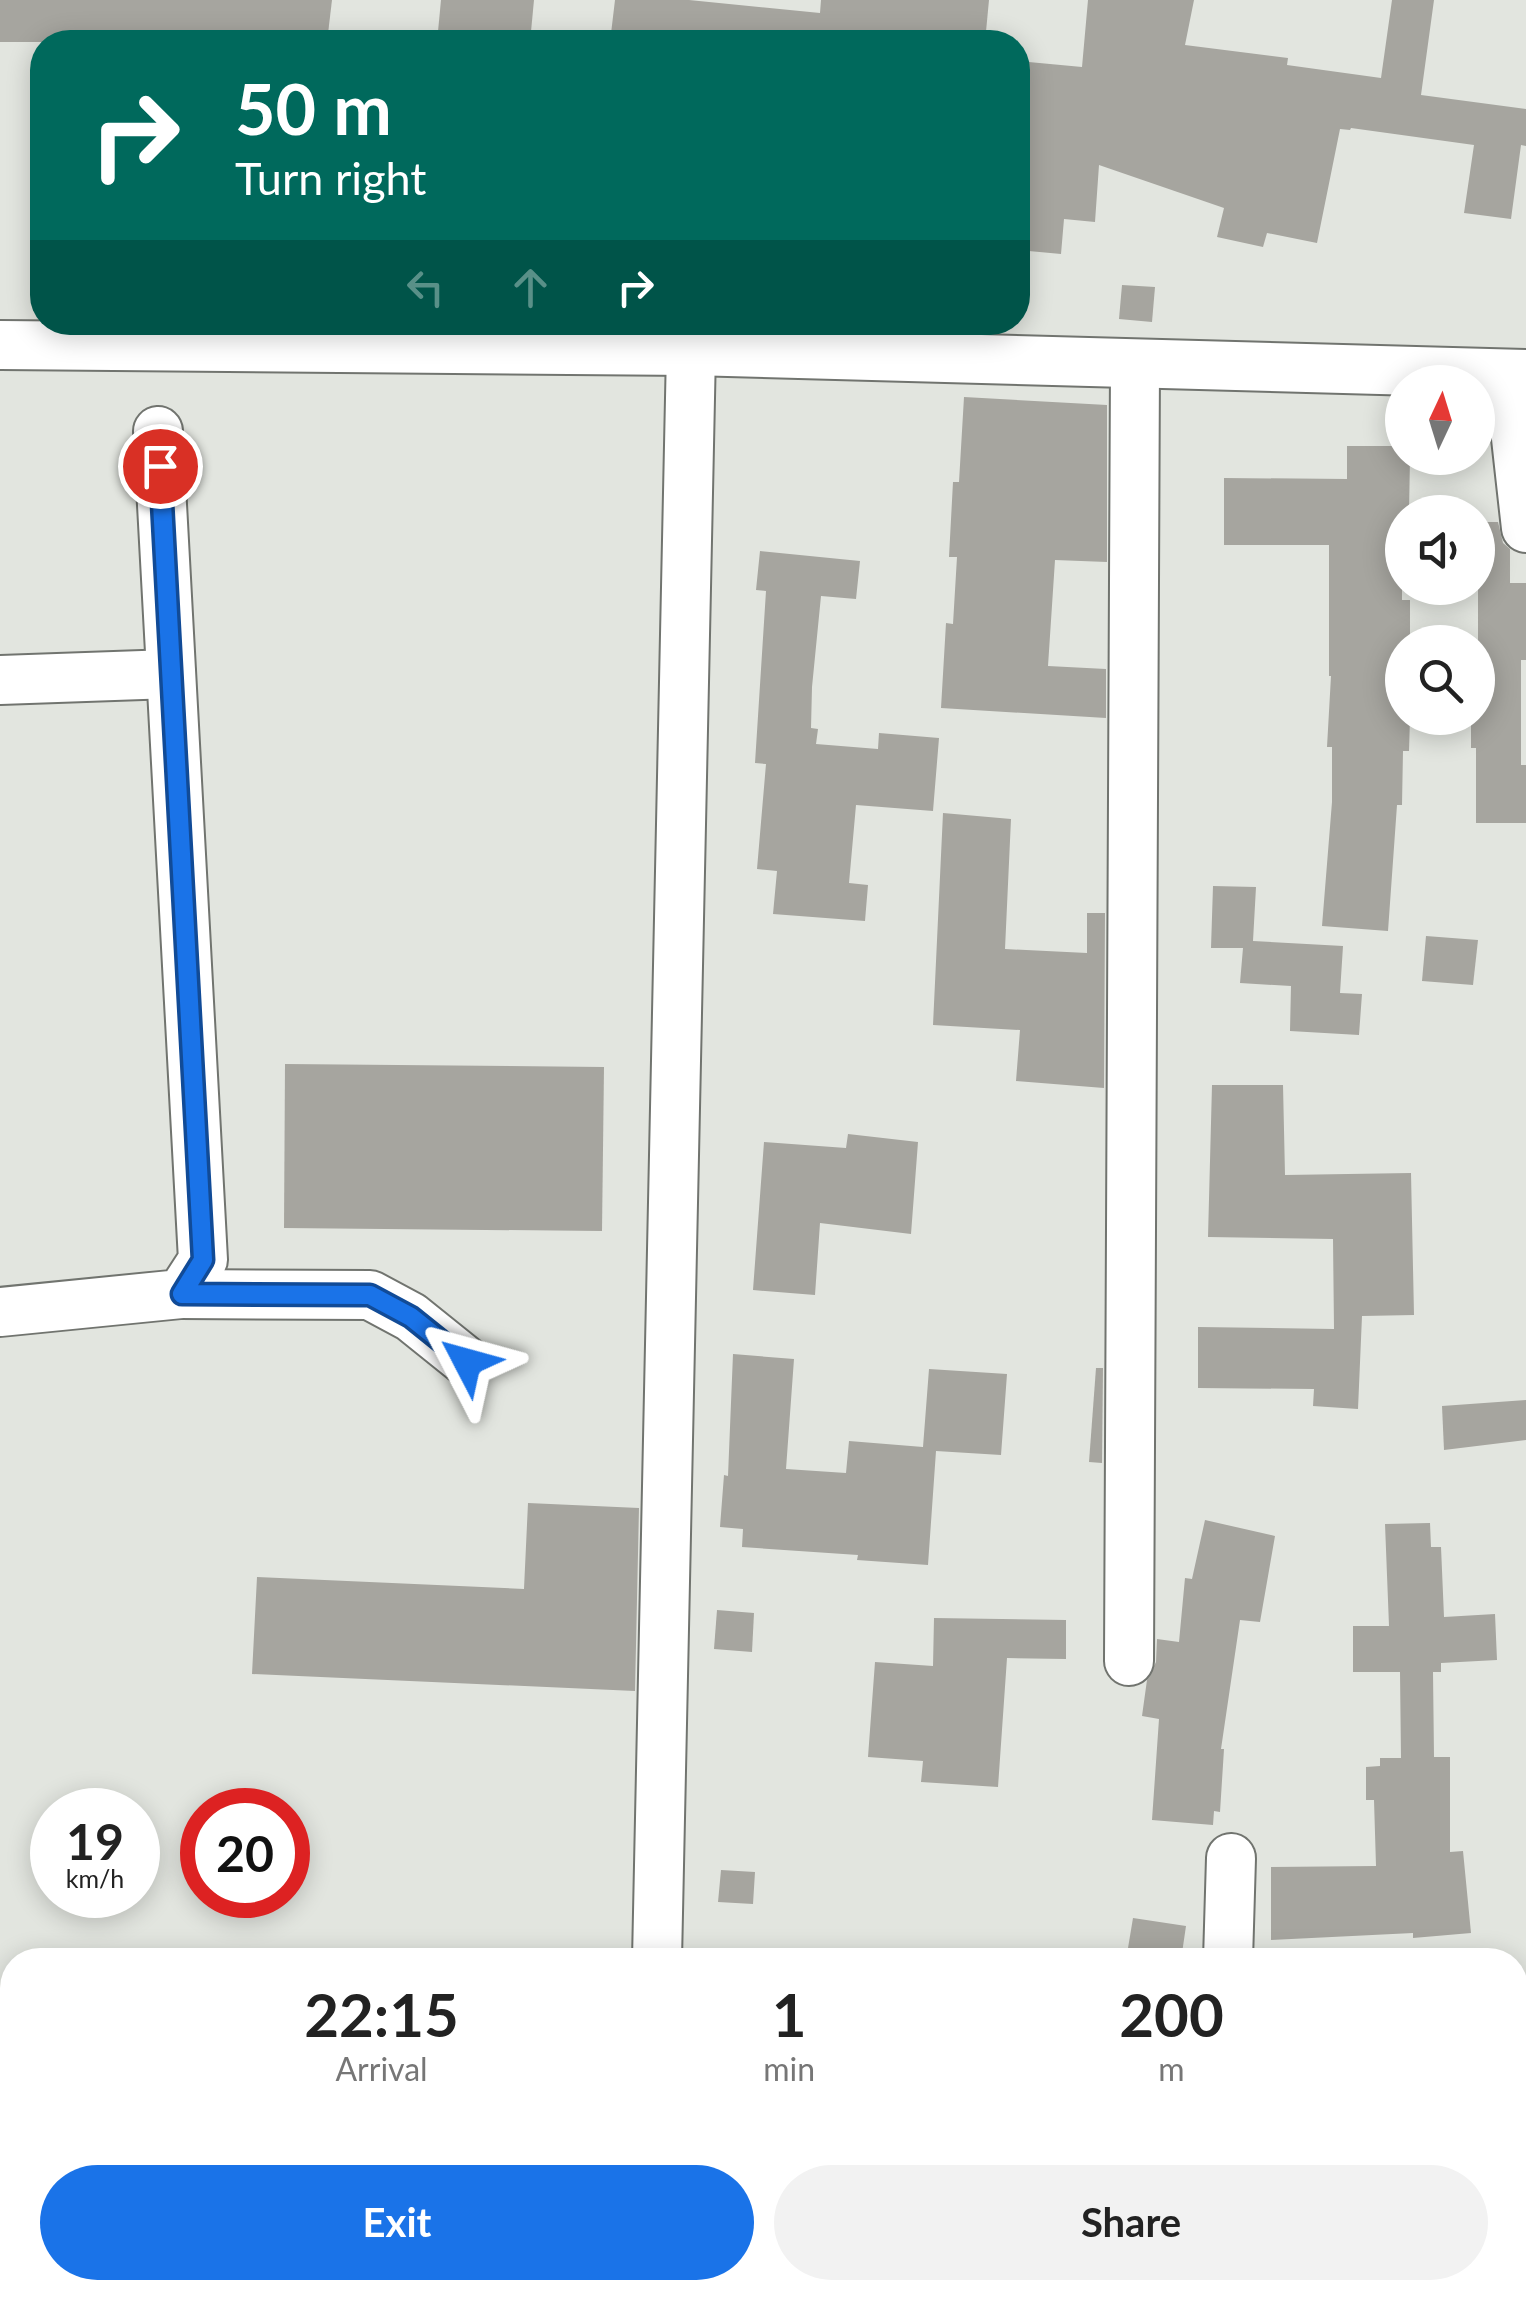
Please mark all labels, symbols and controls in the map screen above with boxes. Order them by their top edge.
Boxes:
text: 50 m [235,66,392,150]
icon: right [70,70,200,200]
text: Turn right [235,151,426,205]
icon: left [398,260,453,315]
icon: ahead [503,260,558,315]
icon: right [608,260,663,315]
north arrow [1385,365,1495,475]
map controls [1385,365,1495,735]
pin [118,424,203,509]
icon: arrive [133,439,188,494]
button: sound [1385,495,1495,605]
button: search [1385,625,1495,735]
position arrow [415,1310,519,1414]
speed limit sign: 20 [180,1788,310,1918]
text: 19 [66,1811,124,1871]
text: km/h [66,1863,124,1893]
text: 22:15 [304,1978,459,2050]
text: 1 [772,1978,807,2050]
text: 200 [1119,1978,1224,2050]
text: Arrival [335,2049,428,2088]
text: min [763,2049,815,2088]
text: m [1158,2049,1185,2088]
button: Exit [40,2165,754,2280]
button: Share [774,2165,1488,2280]

